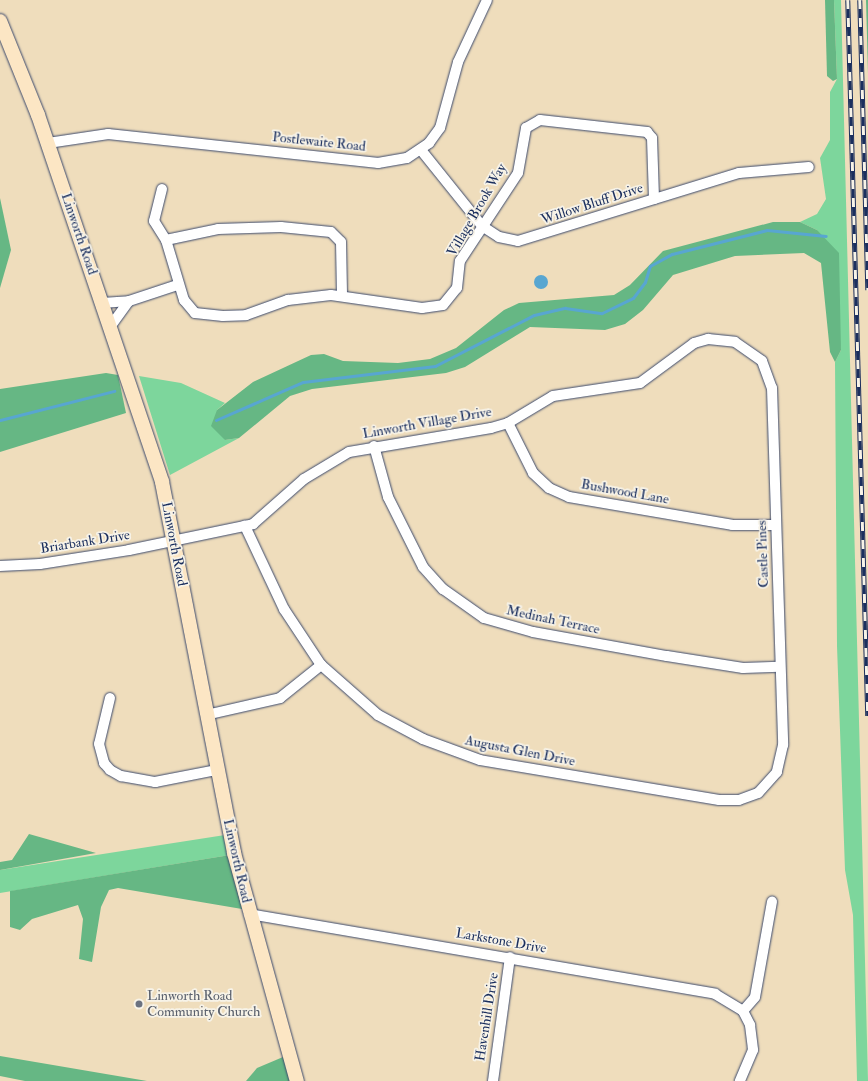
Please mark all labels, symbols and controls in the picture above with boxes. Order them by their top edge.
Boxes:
street label: Postlewaite Road [271,129,367,155]
street label: Village Brook Way [444,161,510,259]
street label: Willow Bluff Drive [539,180,645,228]
street label: Linworth Road [57,191,101,277]
street label: Linworth Village Drive [361,403,493,443]
street label: Bushwood Lane [580,476,670,508]
street label: Linworth Road [158,500,190,588]
street label: Castle Pines [753,520,773,588]
street label: Briarbank Drive [39,527,131,557]
street label: Medinah Terrace [505,602,601,638]
street label: Augusta Glen Drive [464,732,576,770]
street label: Linworth Road [219,817,255,905]
street label: Larkstone Drive [454,925,548,957]
street label: Havenhill Drive [472,972,502,1062]
place label: Linworth Road Community Church [147,988,260,1020]
marker: Linworth Road Community Church [134,999,144,1009]

